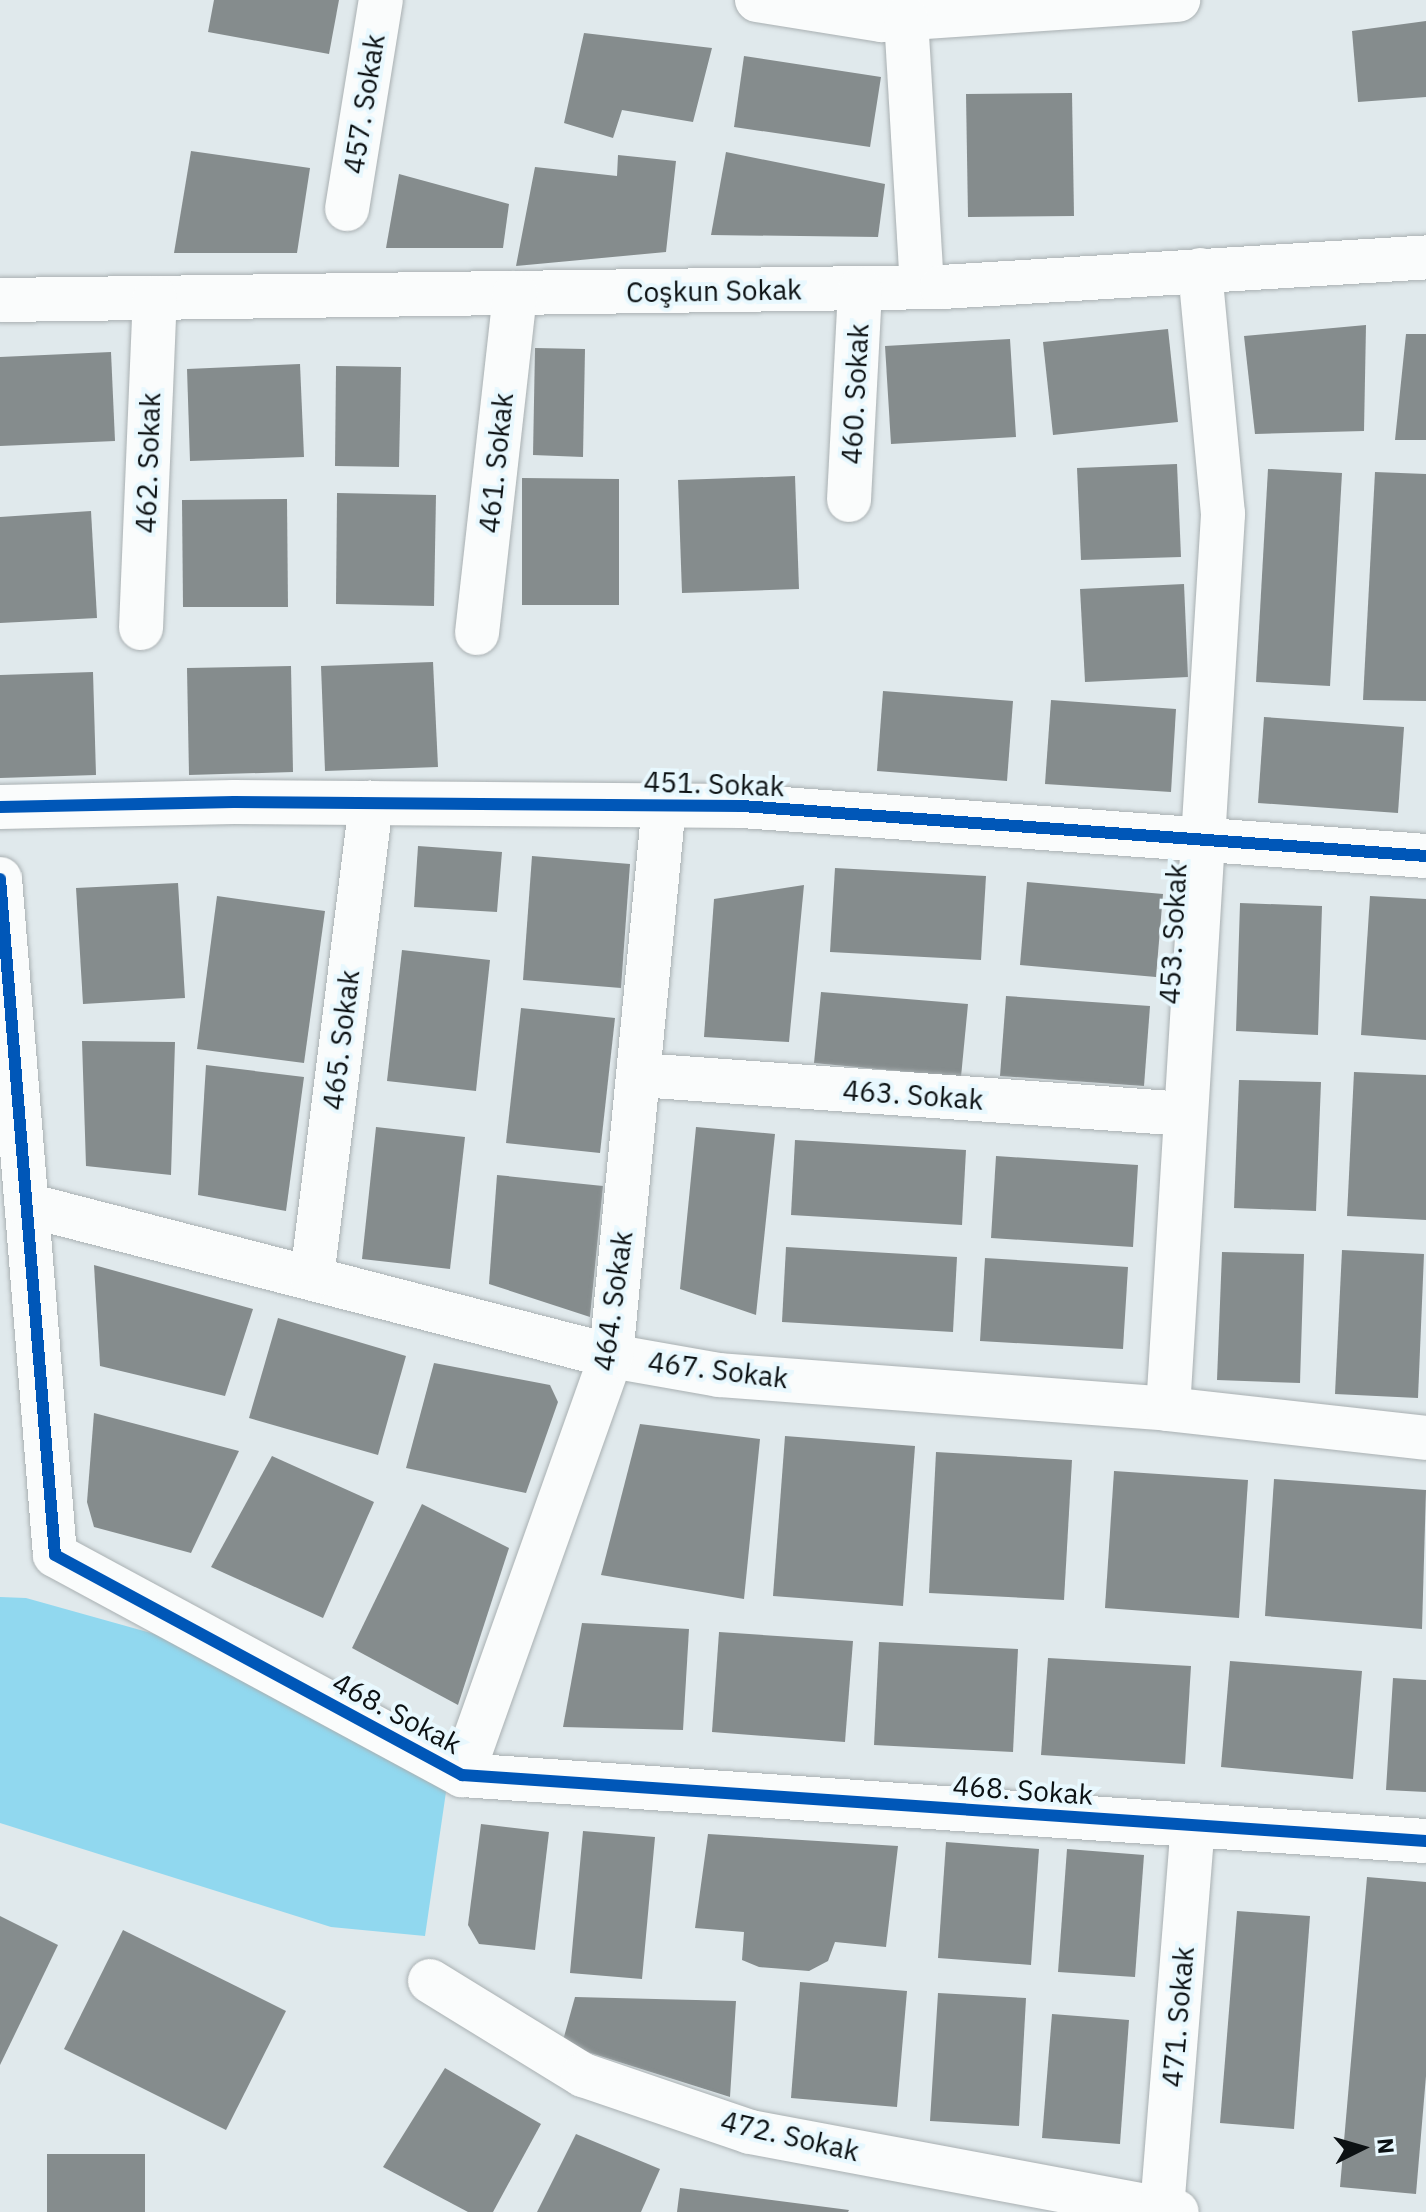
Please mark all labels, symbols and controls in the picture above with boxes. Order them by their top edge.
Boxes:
street label: 457. Sokak [336,32,392,176]
street label: Coşkun Sokak [626,273,802,309]
street label: 460. Sokak [835,323,875,465]
street label: 461. Sokak [472,391,520,535]
street label: 462. Sokak [129,392,167,534]
street label: 451. Sokak [643,765,785,803]
street label: 453. Sokak [1153,863,1193,1005]
street label: 465. Sokak [316,968,366,1112]
street label: 463. Sokak [842,1073,984,1117]
street label: 464. Sokak [587,1229,639,1373]
street label: 467. Sokak [646,1345,790,1395]
street label: 468. Sokak [327,1665,467,1761]
street label: 468. Sokak [952,1768,1094,1812]
street label: 471. Sokak [1155,1945,1201,2089]
street label: 472. Sokak [718,2104,862,2168]
north arrow [1322,2108,1402,2188]
text: N [1371,2137,1402,2155]

